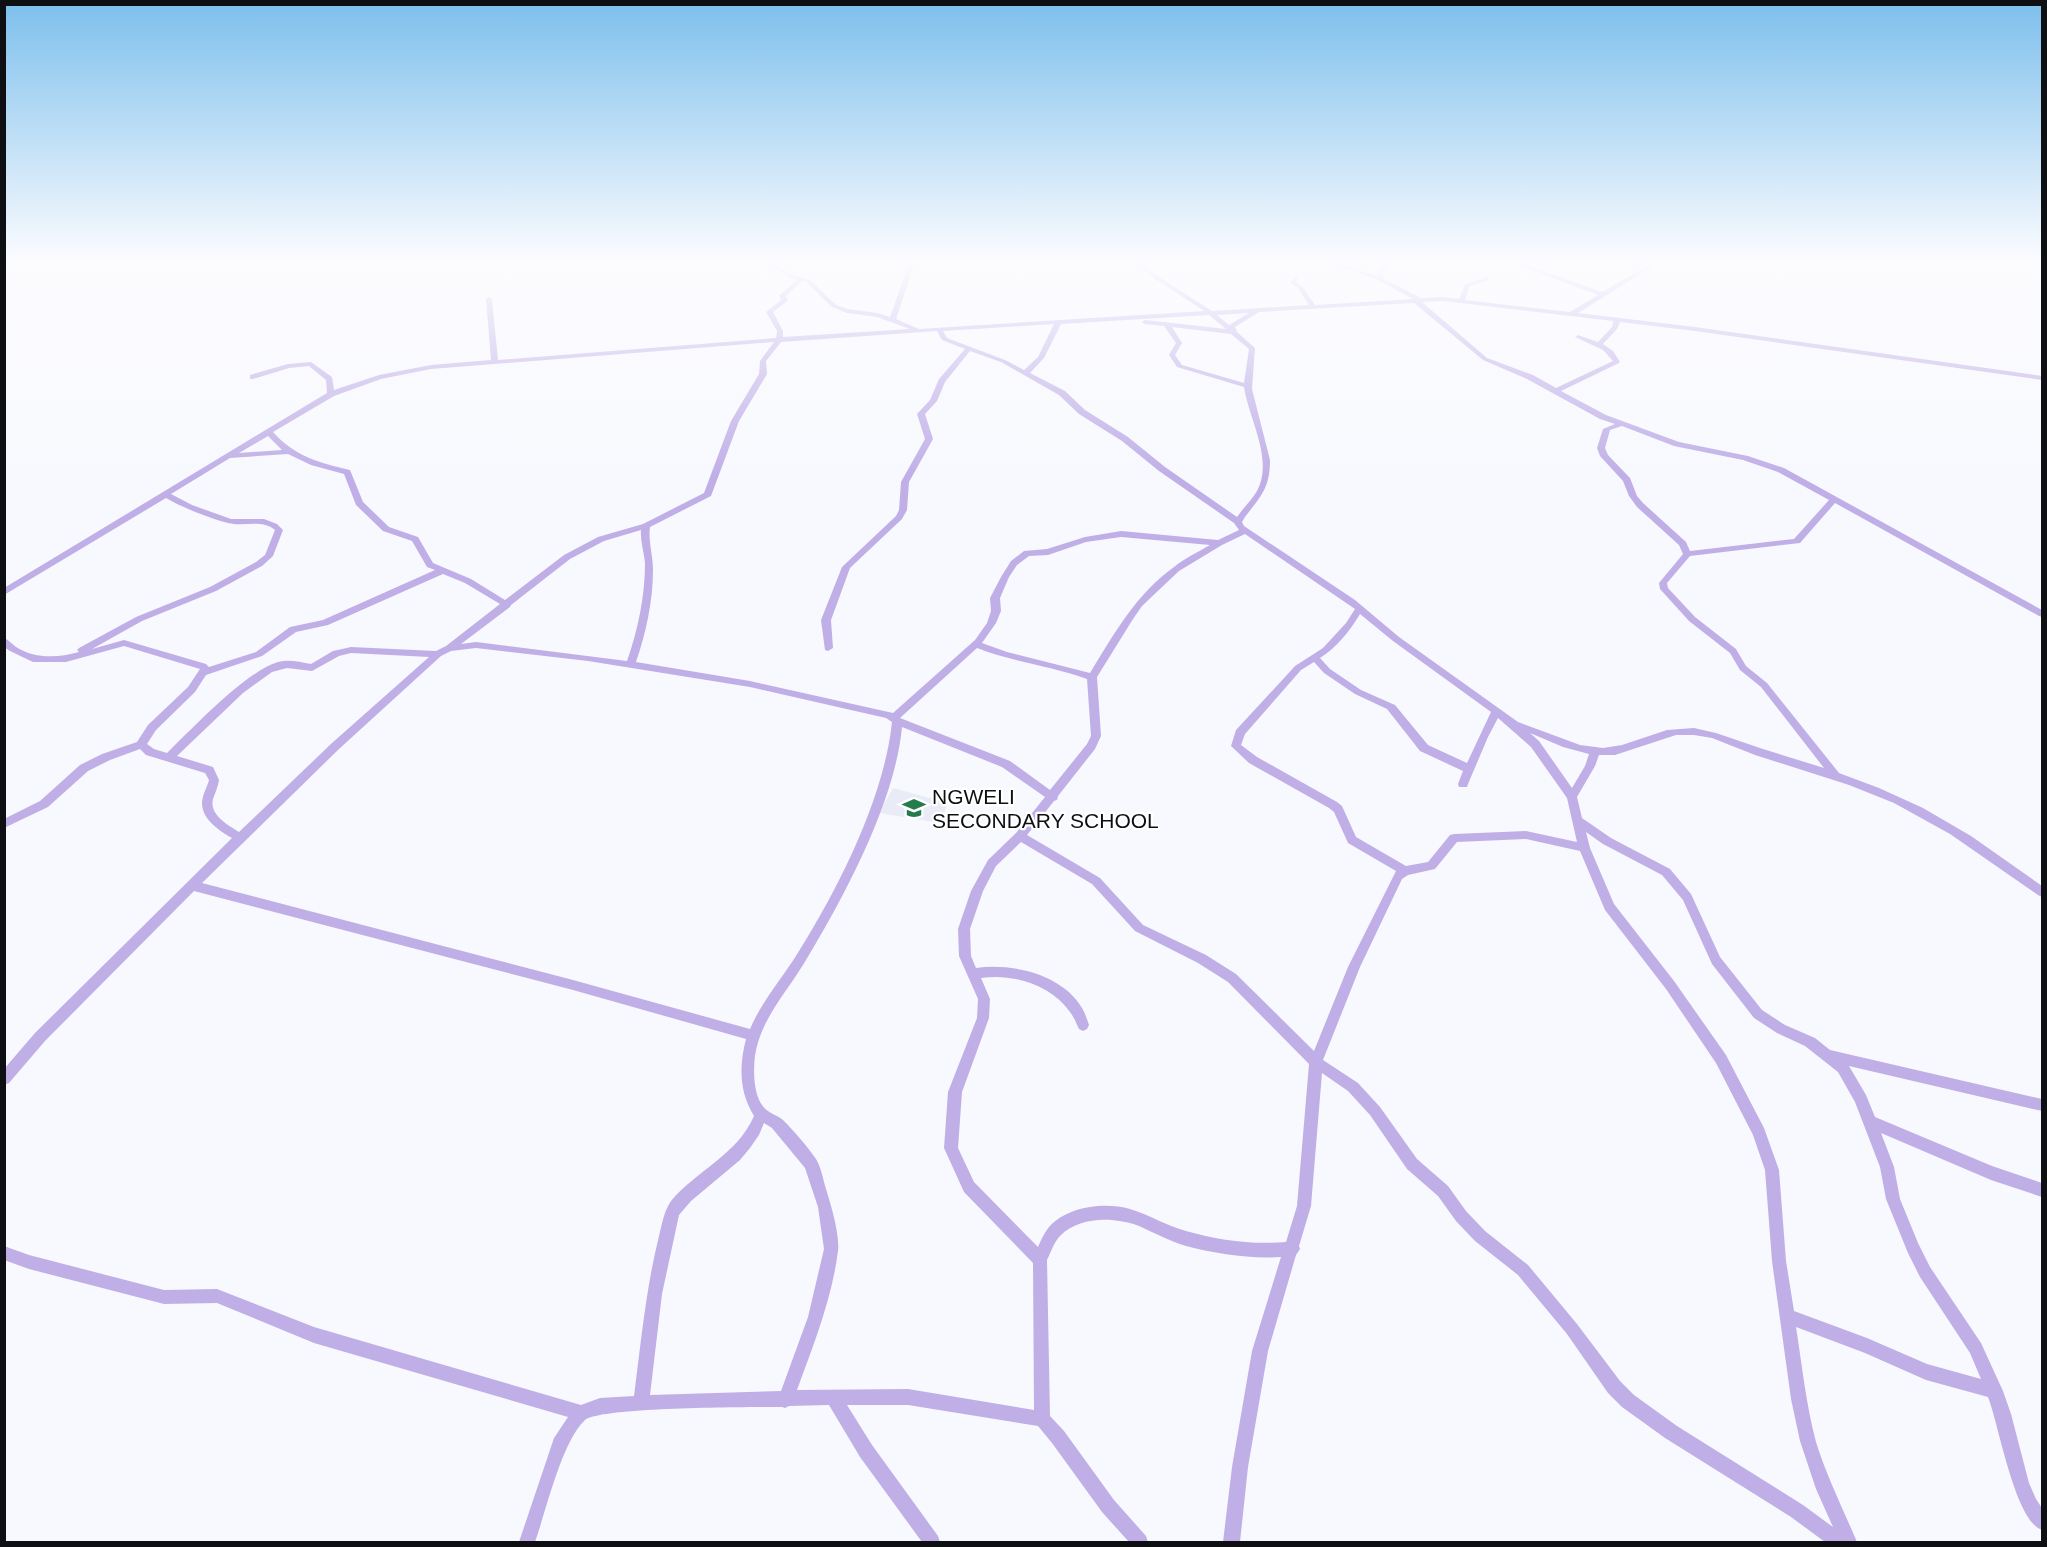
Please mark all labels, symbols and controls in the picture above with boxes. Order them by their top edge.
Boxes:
place label: NGWELI SECONDARY SCHOOL [932,785,1159,832]
school or university icon: NGWELI SECONDARY SCHOOL [901,795,927,821]

